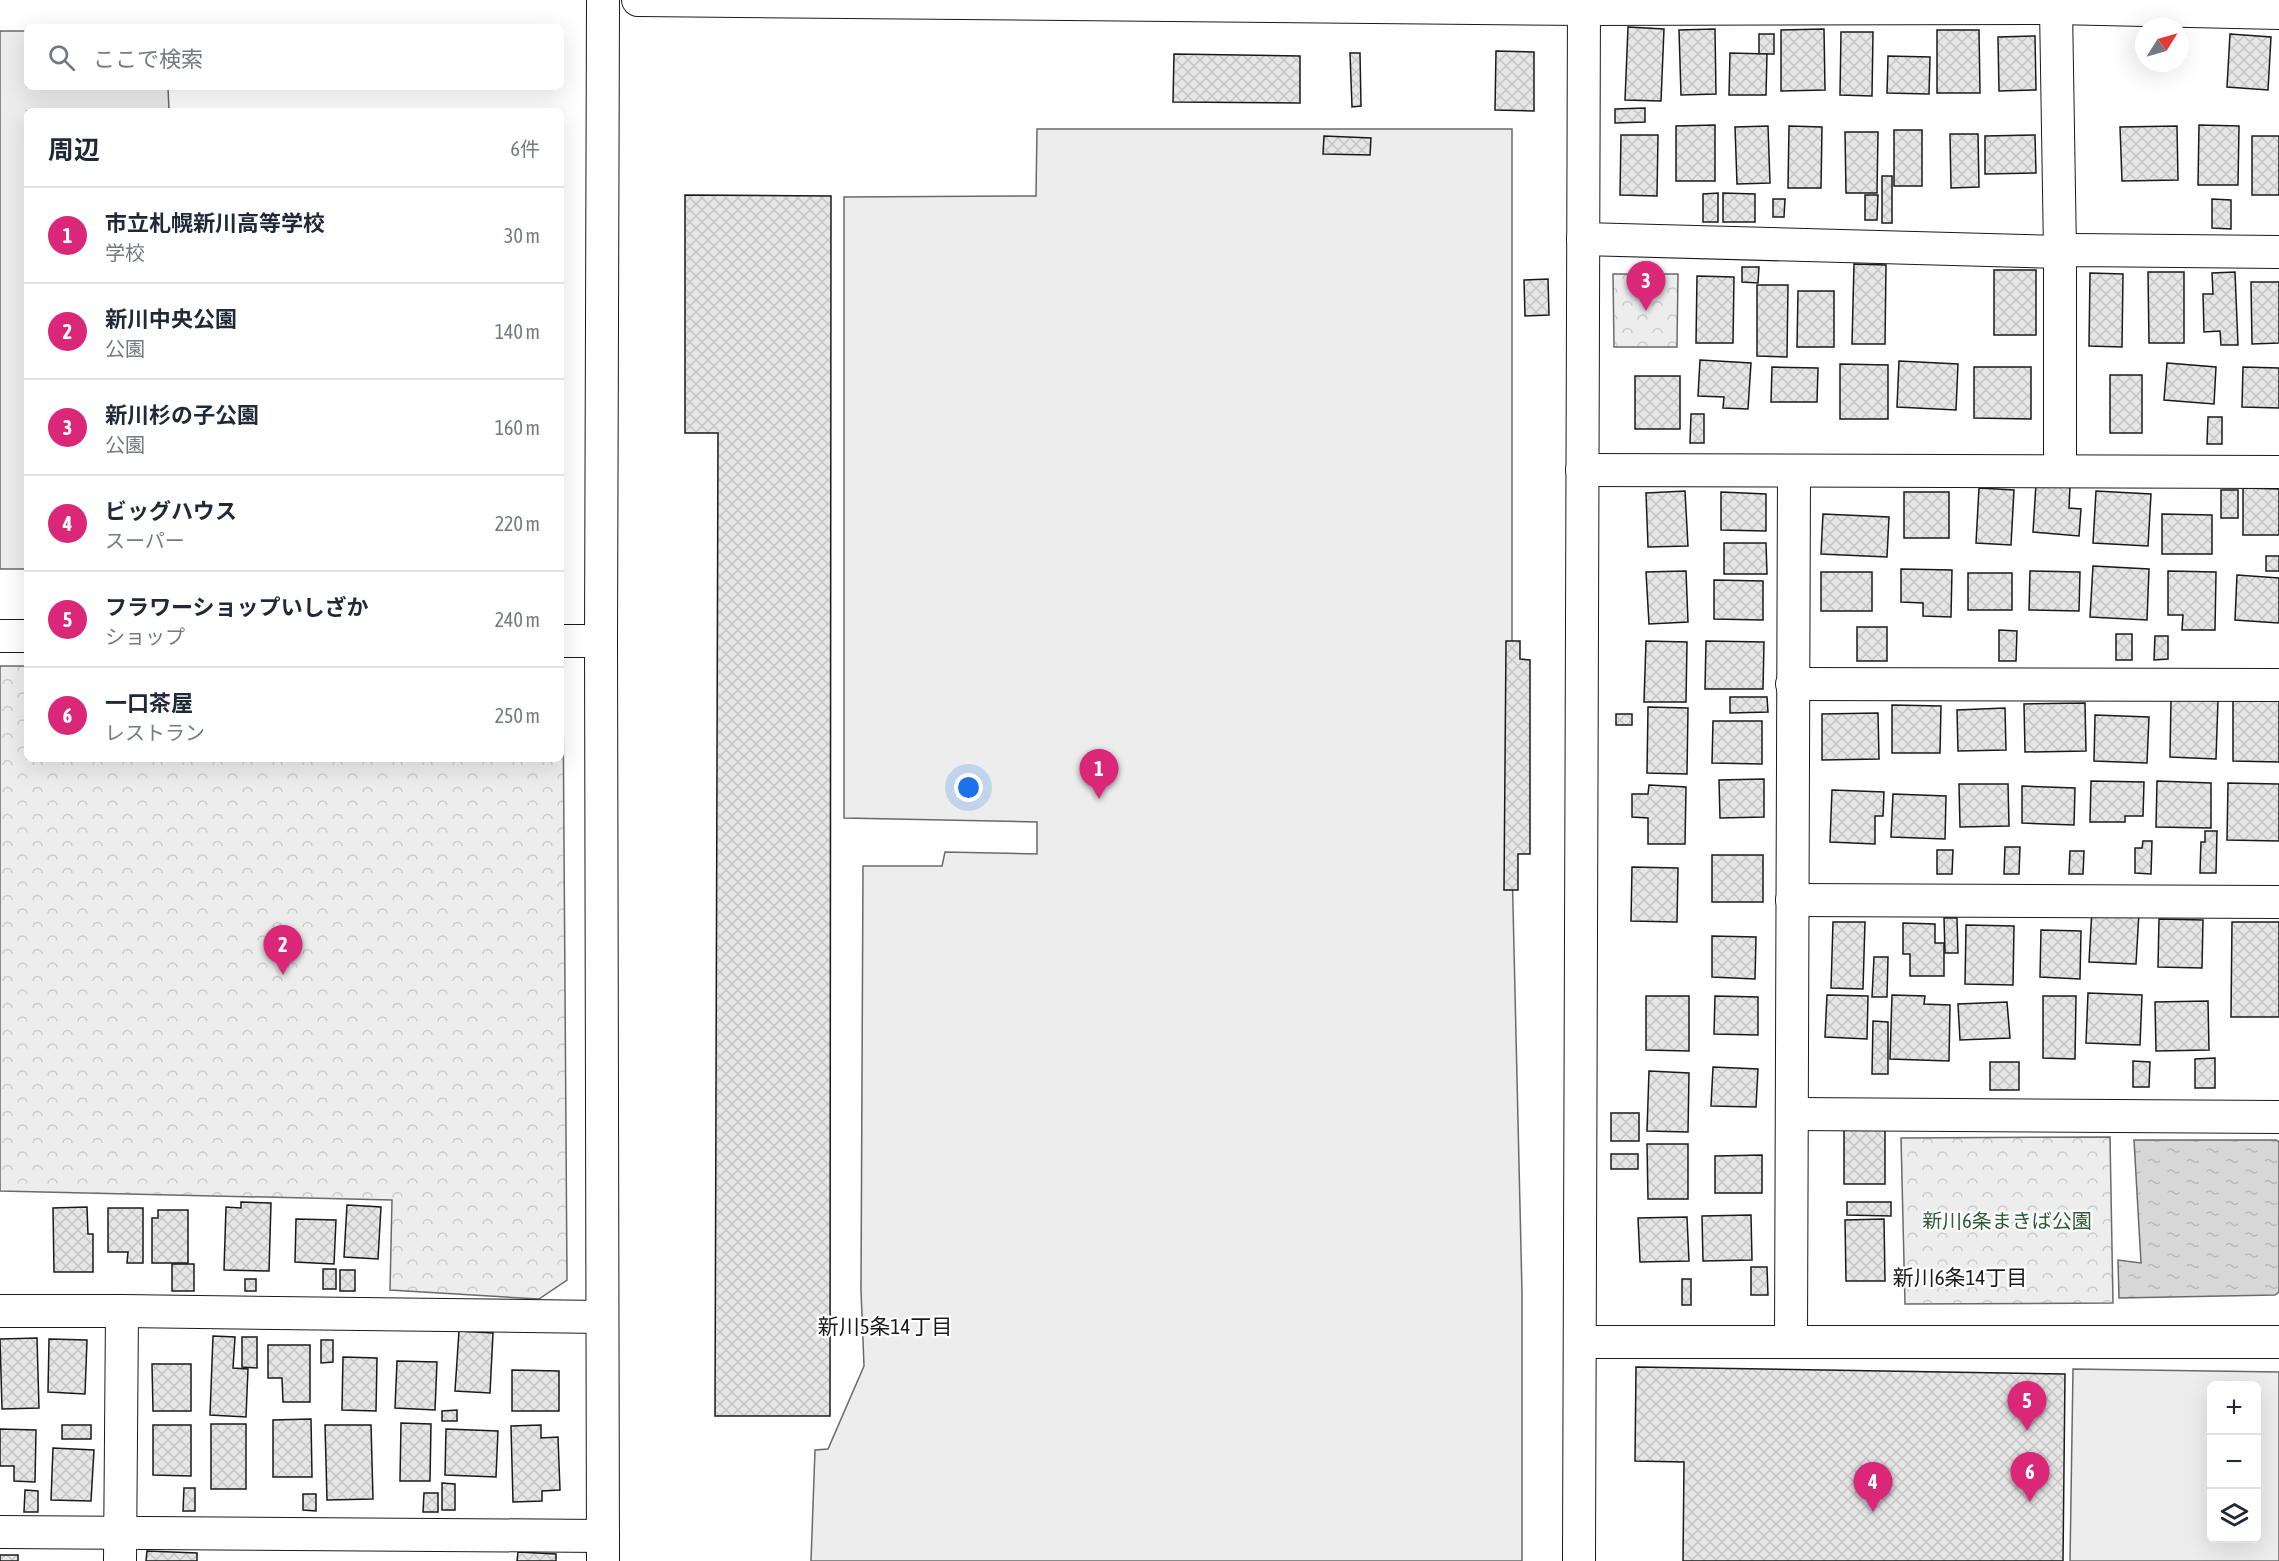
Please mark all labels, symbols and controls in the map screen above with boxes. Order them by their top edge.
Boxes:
north arrow [2135,18,2189,72]
search box [24,24,564,90]
icon: search [45,41,78,74]
text: ここで検索 [93,46,203,72]
text: 周辺 [48,135,100,165]
text: 6件 [511,137,540,160]
text: 市立札幌新川高等学校 [105,210,325,236]
text: 1 [63,224,72,247]
text: 30 m [504,224,540,247]
text: 学校 [105,241,145,264]
pin: 3 [1626,262,1666,311]
text: 新川中央公園 [105,306,237,332]
text: 2 [63,320,72,343]
text: 140 m [495,320,540,343]
text: 公園 [105,337,145,360]
text: 新川杉の子公園 [105,402,259,428]
text: 3 [63,416,72,439]
text: 160 m [495,416,540,439]
text: 公園 [105,433,145,456]
text: ビッグハウス [105,498,237,524]
text: 4 [63,512,72,535]
text: 220 m [495,512,540,535]
text: スーパー [105,529,185,552]
text: フラワーショップいしざか [105,594,369,620]
text: 5 [63,608,72,631]
text: 240 m [495,608,540,631]
text: ショップ [105,625,185,648]
text: 一口茶屋 [105,690,193,716]
text: 6 [63,704,72,727]
text: 250 m [495,704,540,727]
text: レストラン [105,721,205,744]
pin: 1 [1080,750,1118,799]
your location [954,773,983,802]
pin: 2 [264,926,302,975]
park label: 新川6条まきば公園 [1922,1209,2092,1232]
district label: 新川6条14丁目 [1893,1265,2027,1289]
district label: 新川5条14丁目 [818,1314,952,1338]
map controls [2207,1381,2261,1543]
button: + [2207,1381,2261,1435]
pin: 5 [2008,1382,2046,1431]
button: − [2207,1435,2261,1489]
pin: 6 [2010,1452,2050,1502]
pin: 4 [1854,1462,1892,1512]
button: layers [2207,1489,2261,1543]

